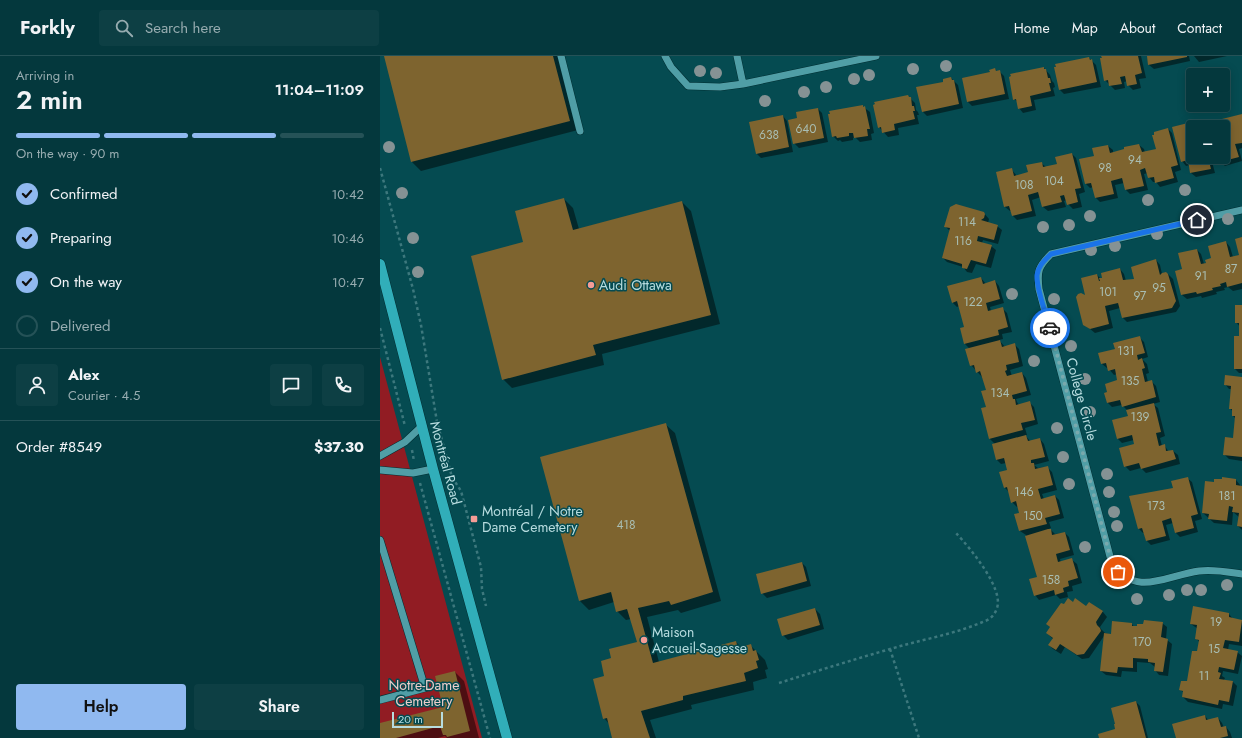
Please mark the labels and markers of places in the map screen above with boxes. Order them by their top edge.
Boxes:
pin [1180,203,1214,237]
place label: Audi Ottawa [599,275,672,295]
marker: Audi Ottawa [586,280,596,290]
place label: Montréal / Notre Dame Cemetery [482,501,583,537]
marker: Montréal / Notre Dame Cemetery [469,514,479,524]
pin [1101,555,1135,589]
place label: Maison Accueil-Sagesse [652,622,747,658]
marker: Maison Accueil-Sagesse [639,635,649,645]

